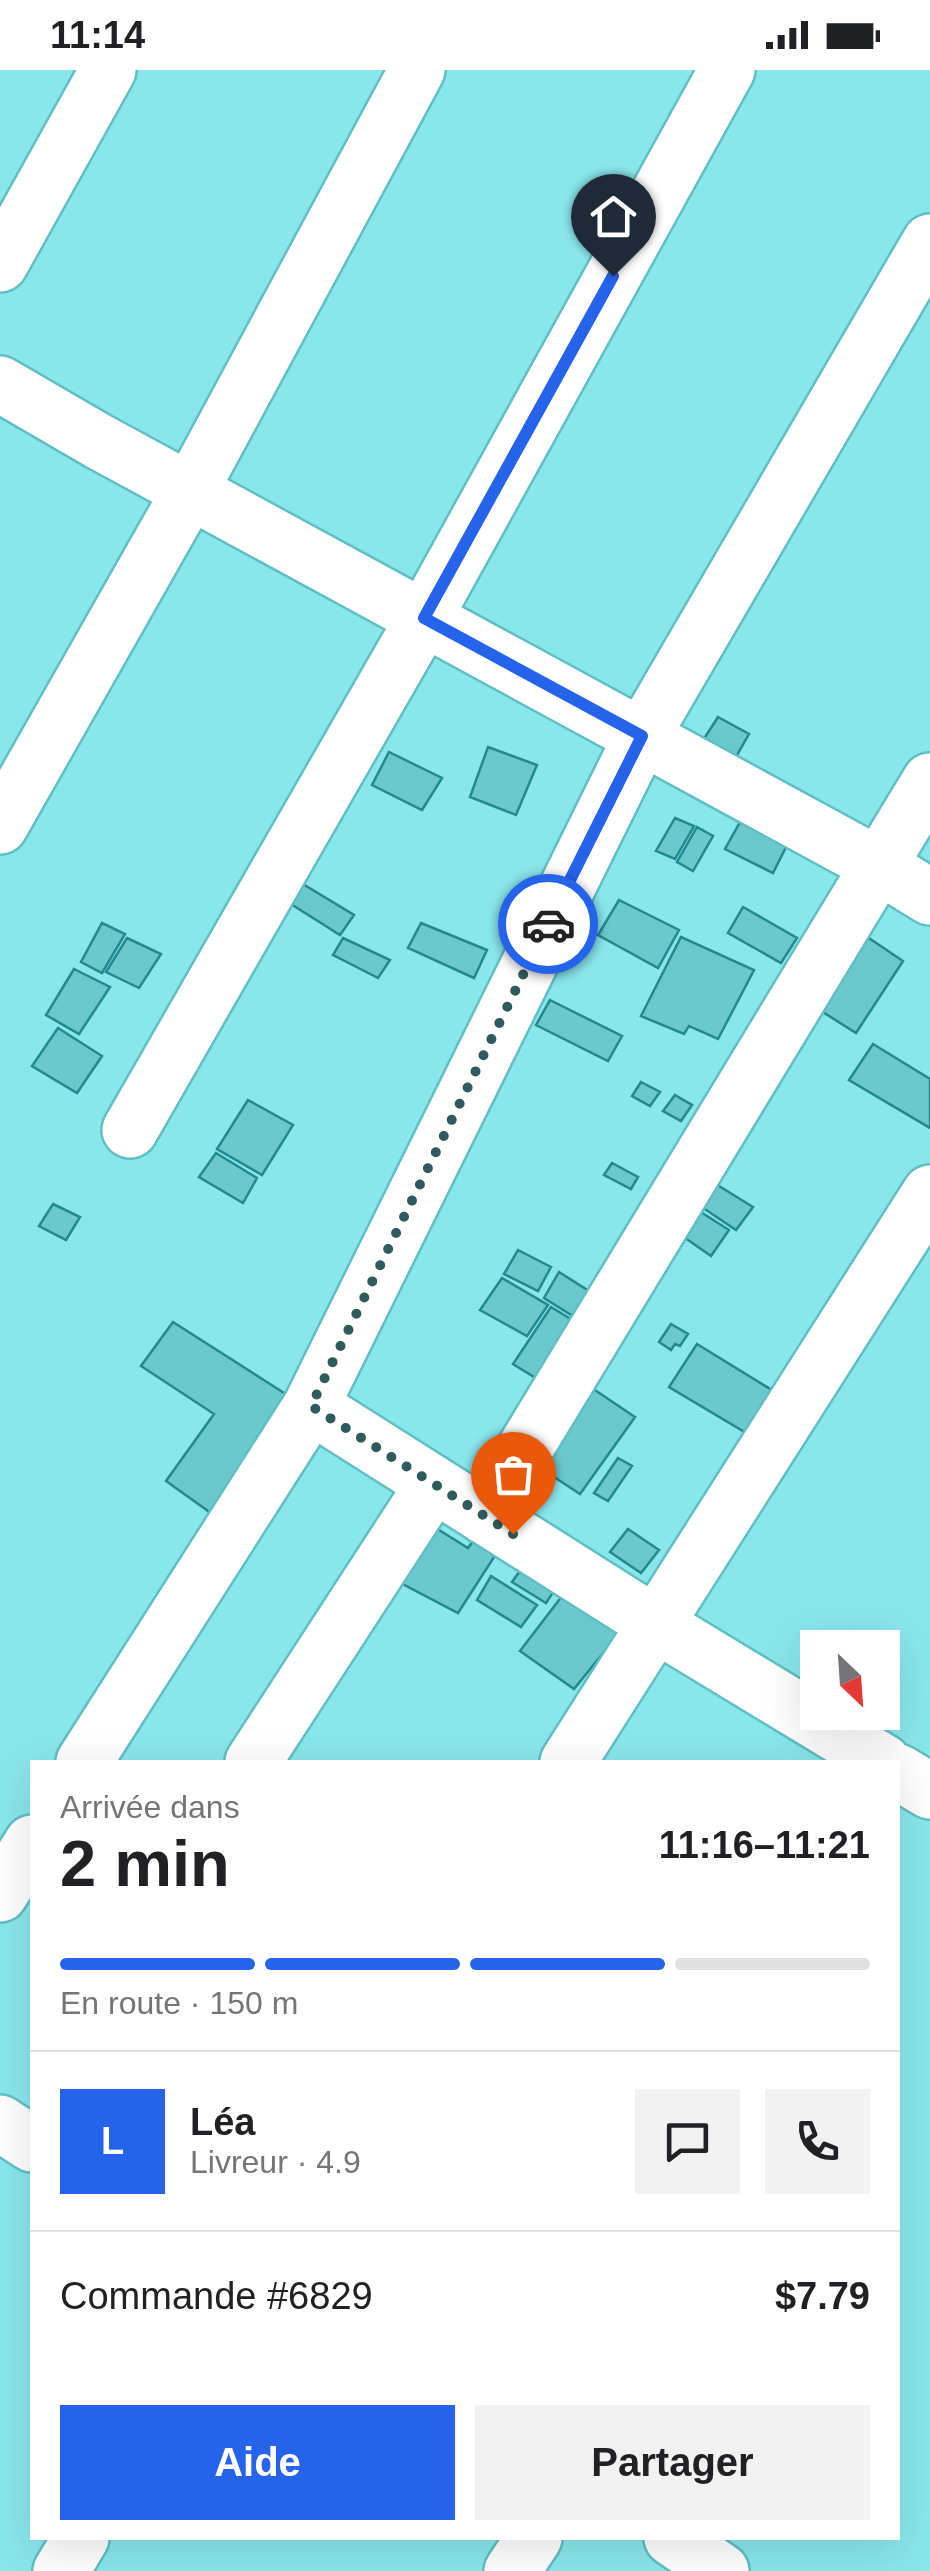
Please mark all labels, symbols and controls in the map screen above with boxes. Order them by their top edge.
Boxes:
text: 11:14 [50,14,145,56]
pin [571,174,656,277]
icon: home [586,189,641,244]
courier [498,874,598,974]
icon: car [521,897,576,952]
pin [471,1432,556,1535]
icon: bag [486,1447,541,1502]
north arrow [800,1630,900,1730]
map controls [800,1630,900,1730]
text: Arrivée dans [60,1789,240,1825]
text: 11:16–11:21 [659,1824,870,1866]
text: 2 min [60,1827,230,1900]
text: En route · 150 m [60,1985,298,2021]
button: chat [635,2089,740,2194]
button: phone [765,2089,870,2194]
text: Léa [190,2101,255,2143]
text: L [101,2120,124,2162]
text: Livreur · 4.9 [190,2144,361,2180]
text: Commande #6829 [60,2275,373,2317]
text: $7.79 [775,2275,870,2317]
button: Aide [60,2405,455,2520]
button: Partager [475,2405,870,2520]

